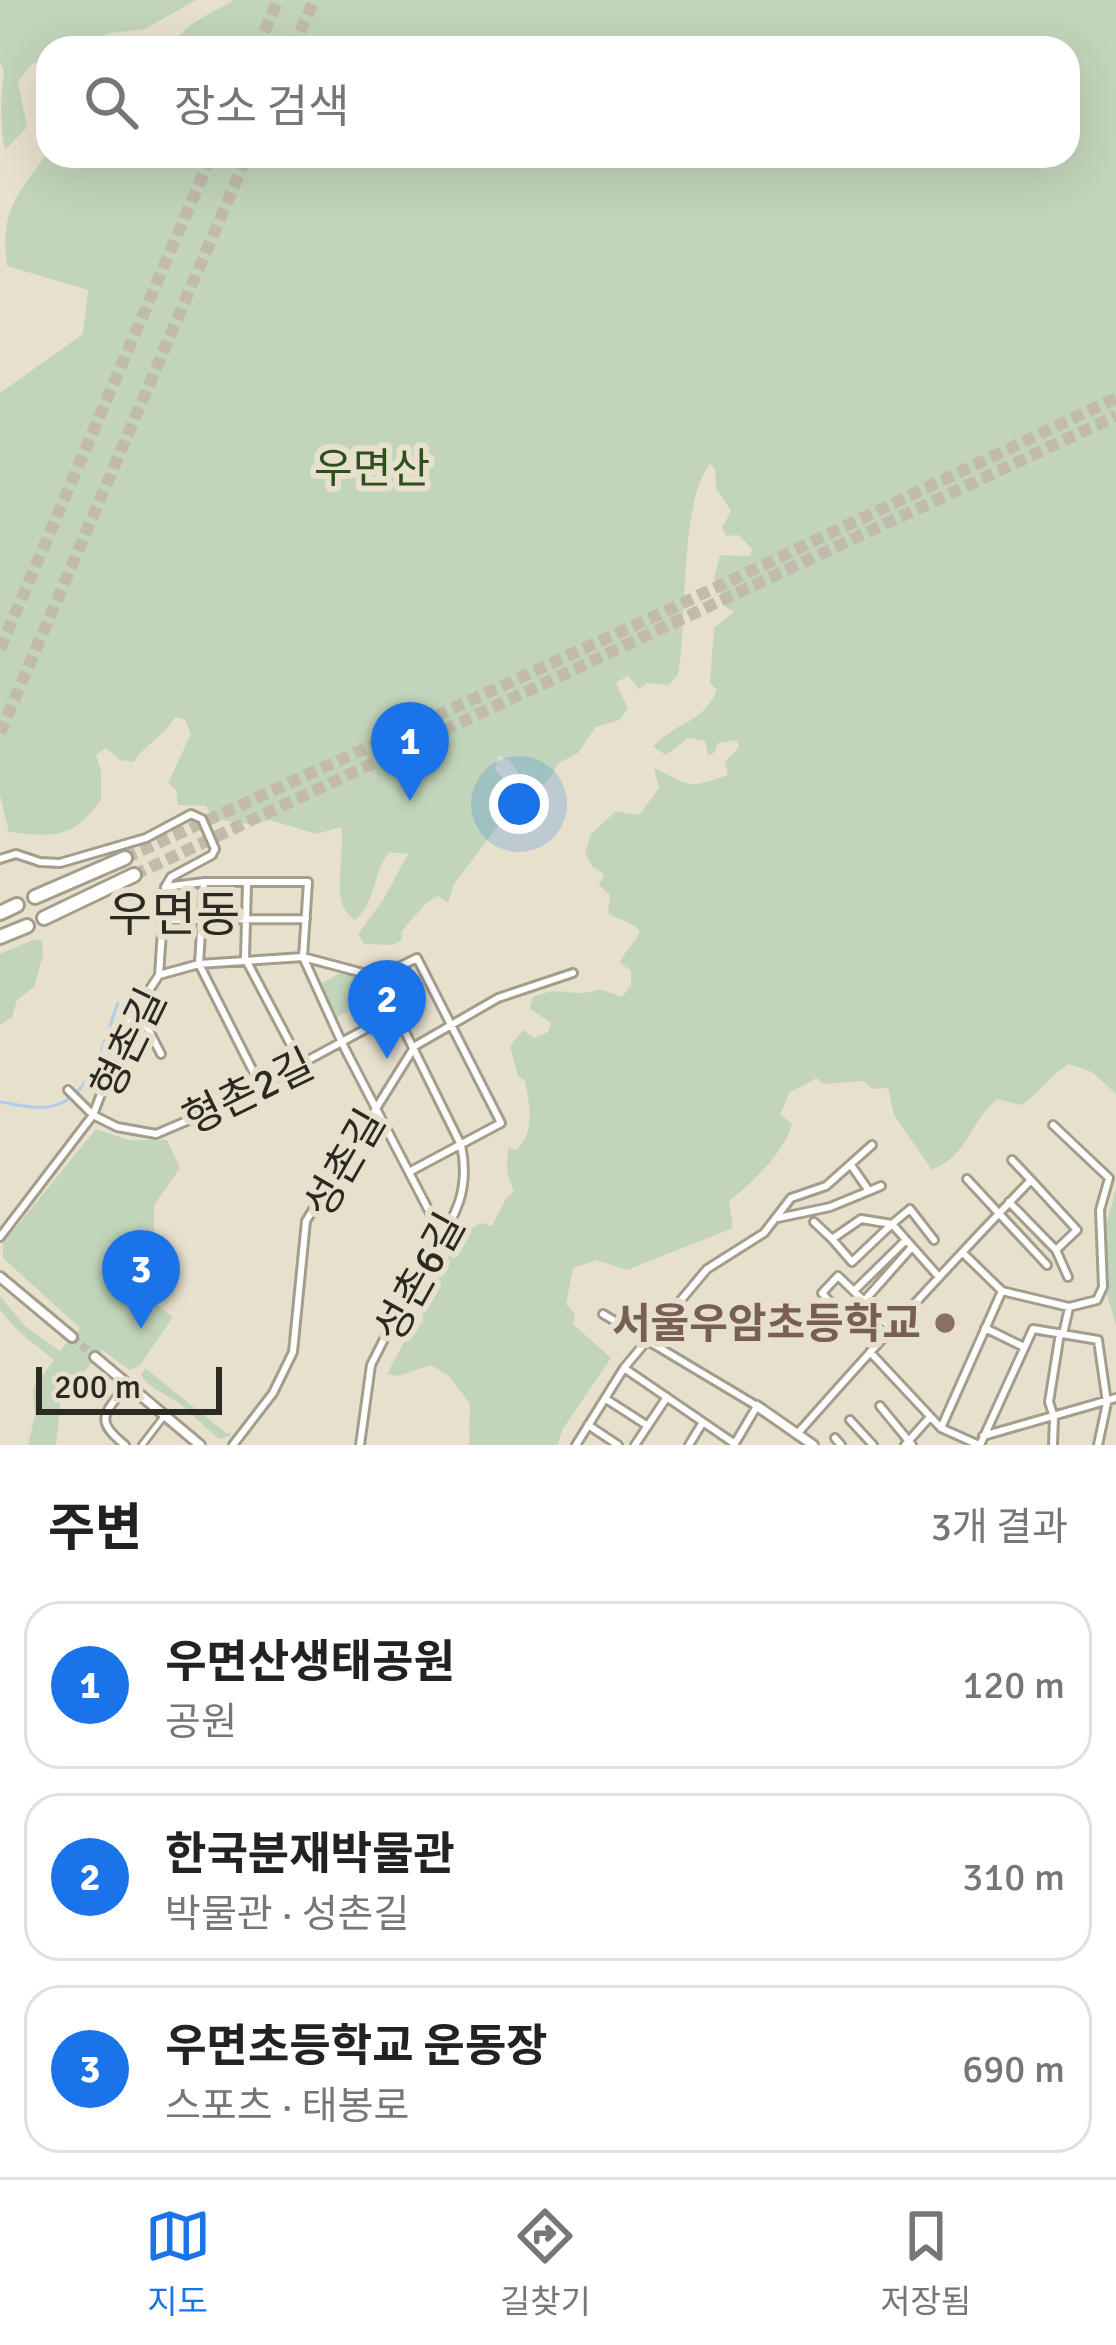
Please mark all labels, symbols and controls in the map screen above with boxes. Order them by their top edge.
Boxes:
search box [36,36,1080,168]
icon: search [78,69,144,135]
text: 장소 검색 [174,80,350,135]
park label: 우면산 [314,444,430,495]
pin: 1 [371,702,449,801]
your location [489,774,549,834]
district label: 우면동 [108,886,240,945]
pin: 2 [348,960,426,1059]
street label: 형촌길 [81,980,178,1107]
street label: 형촌2길 [175,1039,322,1146]
street label: 성촌길 [294,1101,396,1227]
street label: 성촌6길 [364,1205,476,1351]
pin: 3 [102,1230,180,1329]
place label: 서울우암초등학교 [612,1299,921,1350]
marker: 서울우암초등학교 [932,1310,958,1336]
scale bar [36,1361,222,1414]
text: 200 m [54,1367,141,1408]
text: 주변 [48,1497,142,1560]
text: 3개 결과 [931,1503,1068,1551]
text: 우면산생태공원 [165,1635,455,1690]
text: 1 [79,1661,101,1709]
text: 120 m [962,1661,1065,1709]
text: 공원 [165,1698,237,1746]
text: 한국분재박물관 [165,1827,455,1882]
text: 2 [79,1853,101,1901]
text: 310 m [962,1853,1065,1901]
text: 박물관 · 성촌길 [165,1890,409,1938]
text: 우면초등학교 운동장 [165,2019,548,2074]
text: 3 [79,2045,101,2093]
text: 690 m [962,2045,1065,2093]
text: 스포츠 · 태봉로 [165,2082,409,2130]
tab: 지도 [145,2203,211,2323]
tab: 길찾기 [500,2203,591,2323]
tab: 저장됨 [880,2203,971,2323]

